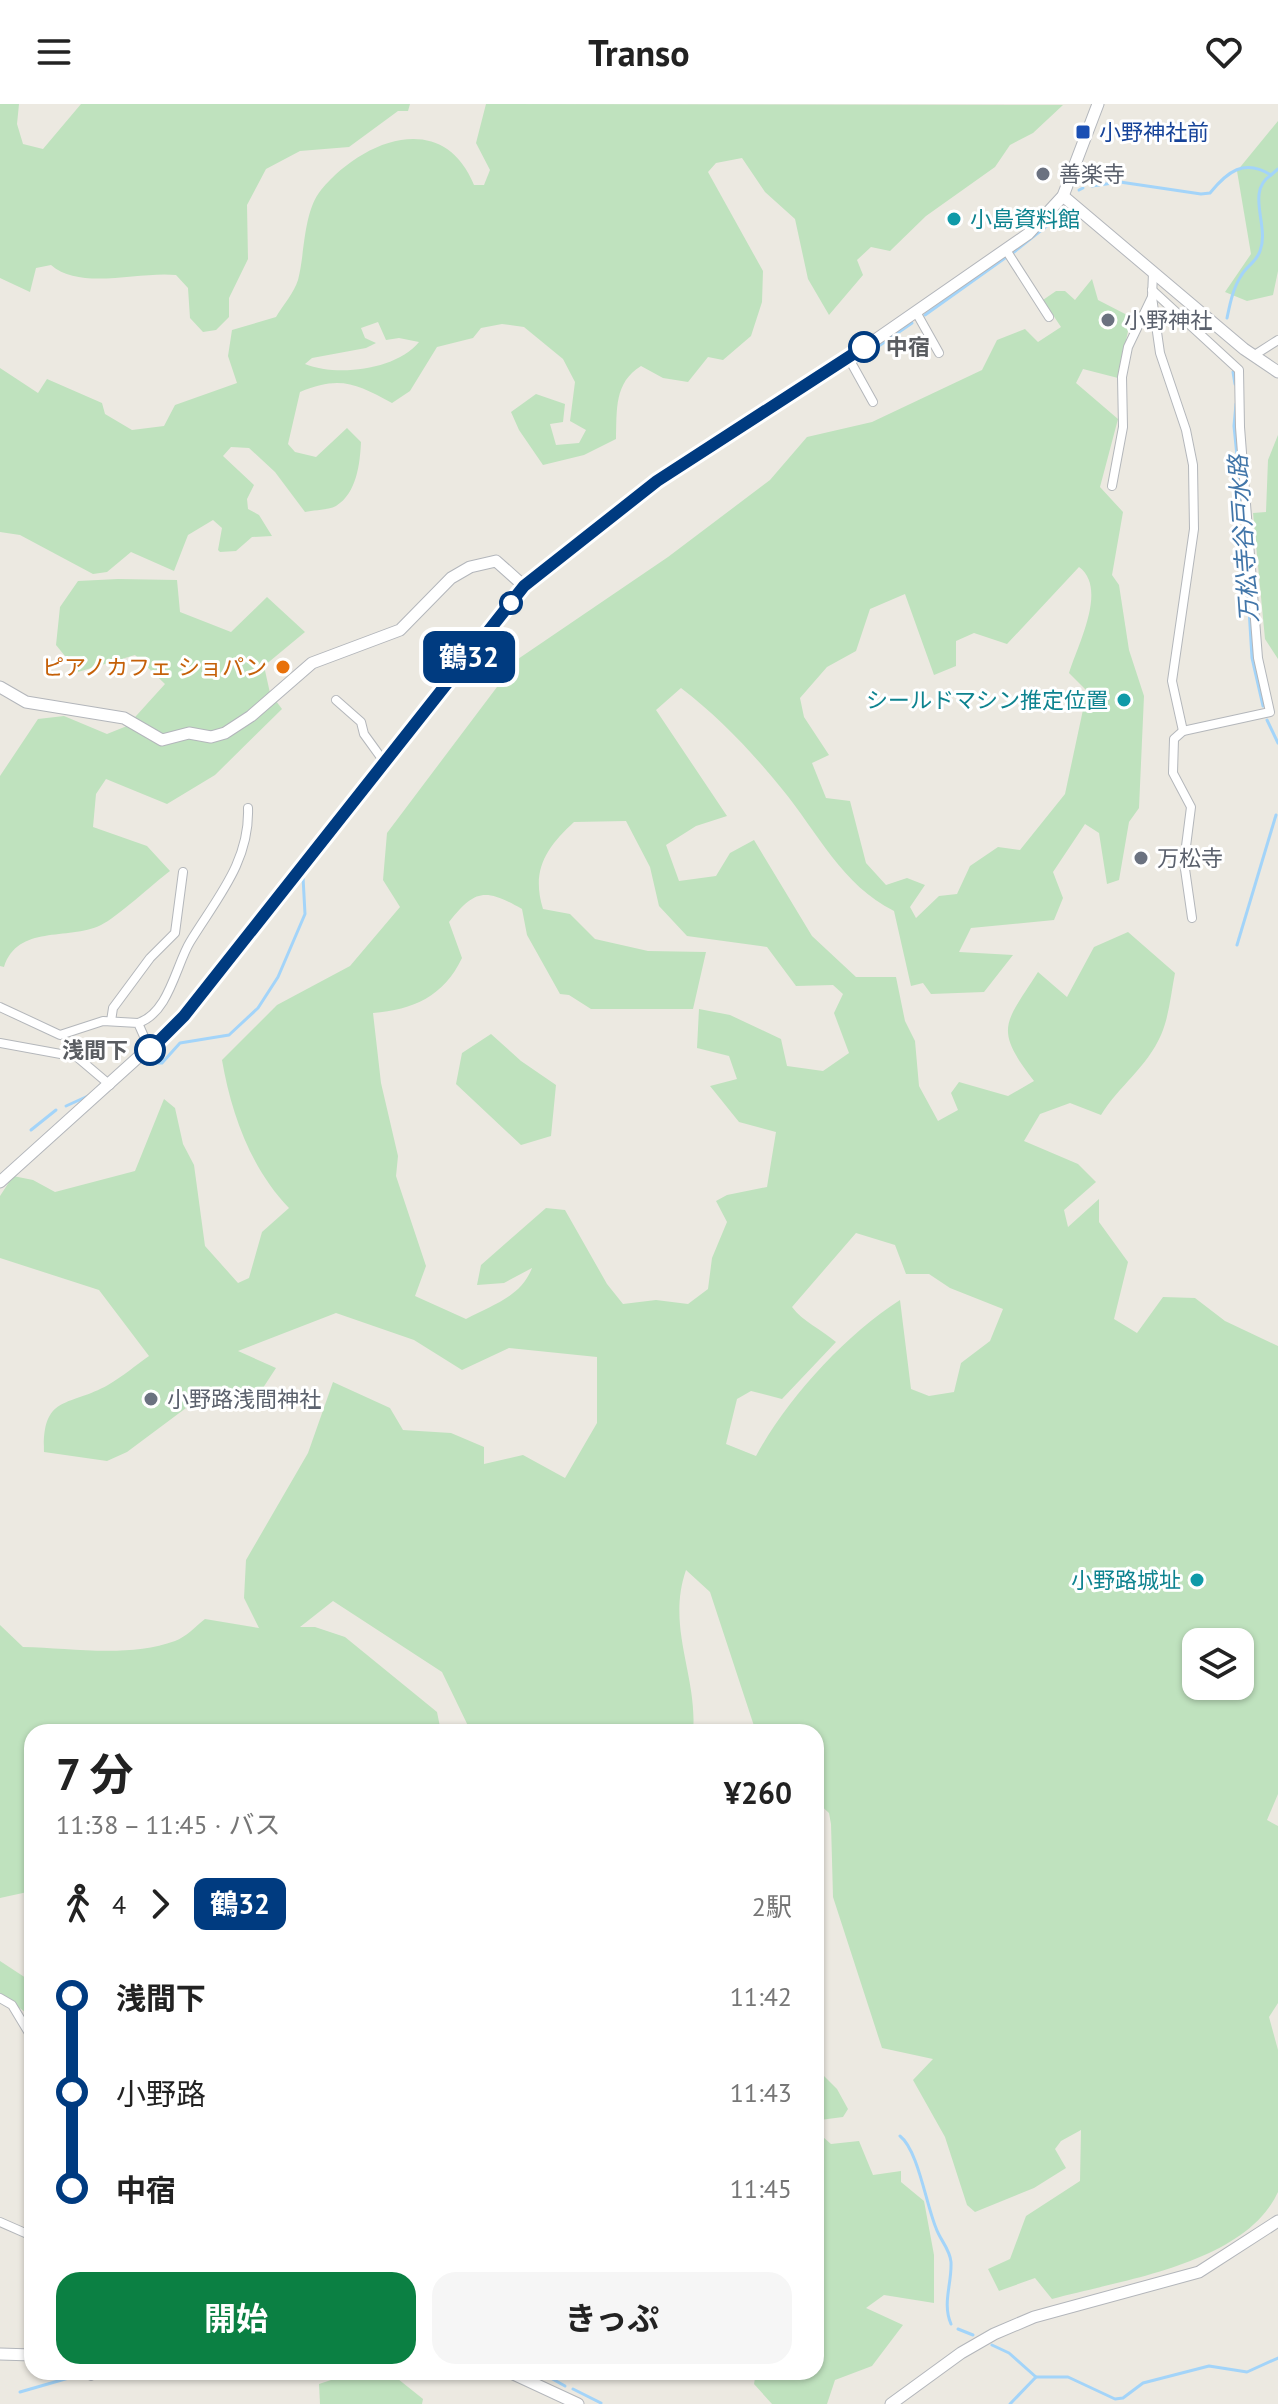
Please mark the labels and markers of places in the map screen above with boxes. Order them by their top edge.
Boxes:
place label: 小野神社前 [1099,118,1209,146]
marker: 小野神社前 [1074,123,1092,141]
place label: 善楽寺 [1059,160,1125,188]
marker: 善楽寺 [1034,165,1052,183]
place label: 小島資料館 [970,205,1080,233]
marker: 小島資料館 [945,210,963,228]
place label: 小野神社 [1124,306,1212,334]
marker: 小野神社 [1099,311,1117,329]
marker: 中宿 [849,332,879,362]
place label: 中宿 [886,333,930,361]
unlabelled marker [500,592,522,614]
place label: ピアノカフェ ショパン [42,653,267,681]
marker: ピアノカフェ ショパン [274,658,292,676]
place label: シールドマシン推定位置 [866,686,1108,714]
marker: シールドマシン推定位置 [1115,691,1133,709]
place label: 万松寺 [1157,844,1223,872]
marker: 万松寺 [1132,849,1150,867]
marker: 浅間下 [135,1035,165,1065]
place label: 浅間下 [62,1036,128,1064]
place label: 小野路浅間神社 [167,1385,321,1413]
marker: 小野路浅間神社 [142,1390,160,1408]
place label: 小野路城址 [1071,1566,1181,1594]
marker: 小野路城址 [1188,1571,1206,1589]

